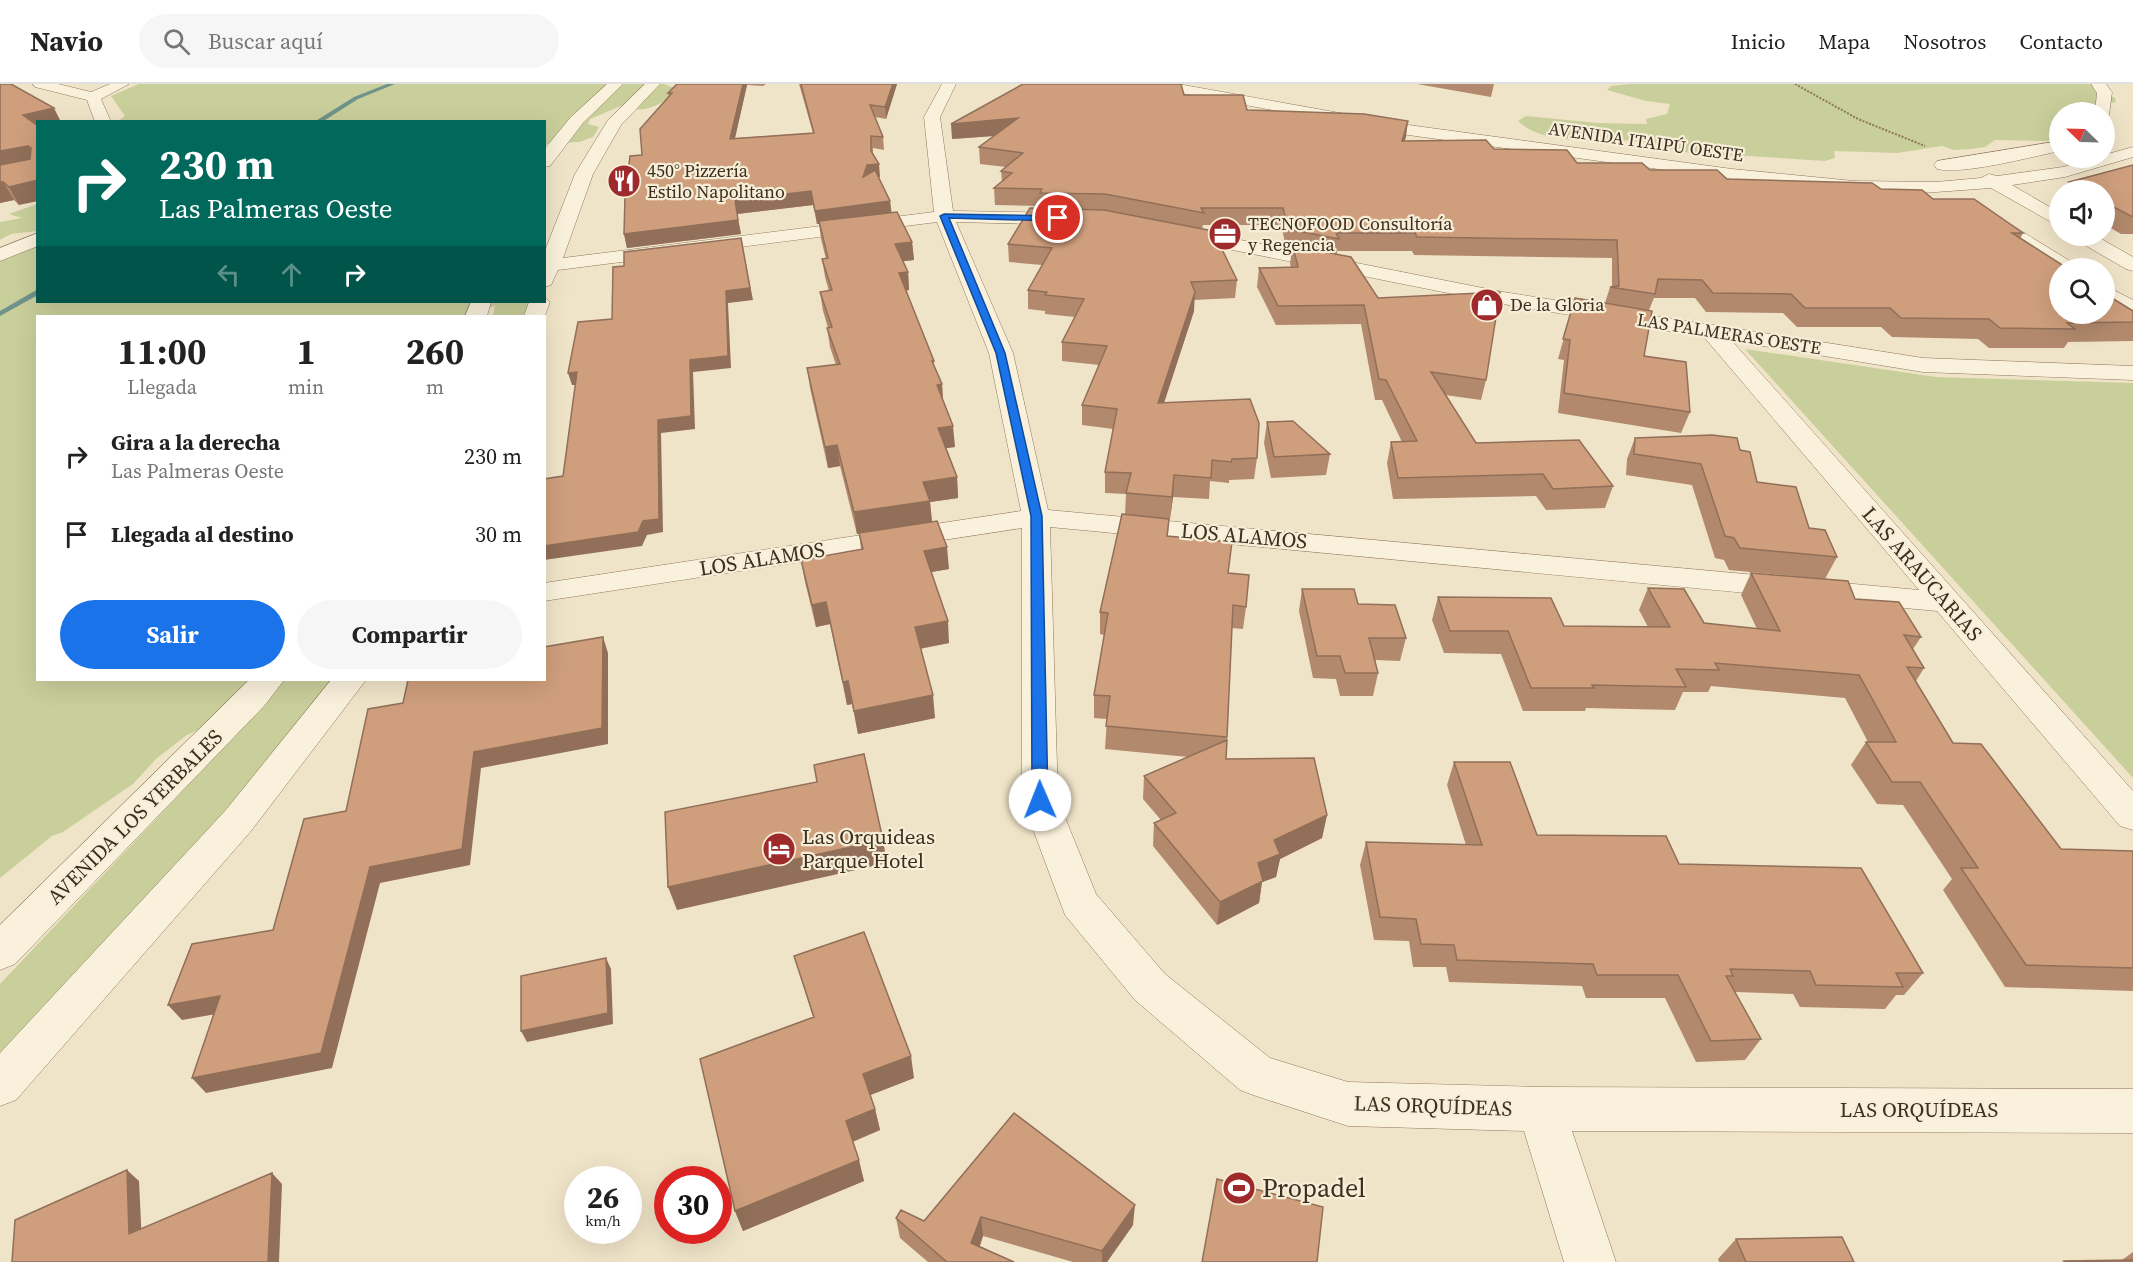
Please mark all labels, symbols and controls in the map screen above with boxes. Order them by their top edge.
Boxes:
search box [139,14,559,68]
text: Navio [30,22,103,60]
icon: search [160,25,193,58]
text: Buscar aquí [208,26,323,56]
text: Inicio [1731,27,1785,56]
text: Mapa [1818,27,1870,56]
text: Nosotros [1903,27,1986,56]
text: Contacto [2019,27,2103,56]
north arrow [2049,102,2115,168]
map controls [2049,102,2115,324]
street label: AVENIDA ITAIPÚ OESTE [1547,115,1745,168]
text: 230 m [159,135,274,193]
icon: right [60,144,138,222]
place label: 450° Pizzería Estilo Napolitano [647,158,785,204]
restaurant icon: 450° Pizzería Estilo Napolitano [606,163,642,199]
button: sound [2049,180,2115,246]
text: Las Palmeras Oeste [159,190,393,227]
pin [1032,192,1083,243]
icon: arrive [1041,201,1074,234]
place label: TECNOFOOD Consultoría y Regencia [1248,211,1453,257]
office icon: TECNOFOOD Consultoría y Regencia [1207,216,1243,252]
icon: left [212,258,245,291]
icon: ahead [275,258,308,291]
icon: right [338,258,371,291]
button: search [2049,258,2115,324]
shop icon: De la Gloria [1469,287,1505,323]
place label: De la Gloria [1510,292,1605,317]
street label: LAS PALMERAS OESTE [1635,307,1823,360]
text: 11:00 [118,327,206,376]
text: 1 [296,327,316,376]
text: 260 [406,327,464,376]
text: Llegada [127,373,197,401]
text: min [288,373,324,401]
text: m [426,373,444,401]
text: Gira a la derecha [111,427,280,457]
icon: right [60,440,93,473]
text: 230 m [464,441,522,471]
text: Las Palmeras Oeste [111,457,284,485]
street label: LAS ARAUCARIAS [1856,500,1989,647]
street label: LOS ALAMOS [1180,516,1308,555]
icon: arrive [60,518,93,551]
text: Llegada al destino [111,519,294,549]
text: 30 m [475,519,522,549]
street label: LOS ALAMOS [697,534,827,583]
button: Salir [60,600,285,669]
button: Compartir [297,600,522,669]
street label: AVENIDA LOS YERBALES [41,723,229,911]
position arrow [1008,768,1072,832]
place label: Las Orquideas Parque Hotel [802,822,935,875]
hotel icon: Las Orquideas Parque Hotel [761,831,797,867]
street label: LAS ORQUÍDEAS [1353,1088,1513,1123]
street label: LAS ORQUÍDEAS [1840,1095,1998,1124]
speed limit sign: 30 [654,1166,732,1244]
sports icon: Propadel [1221,1170,1257,1206]
place label: Propadel [1262,1170,1366,1206]
text: 26 [587,1177,619,1218]
text: km/h [585,1210,621,1231]

